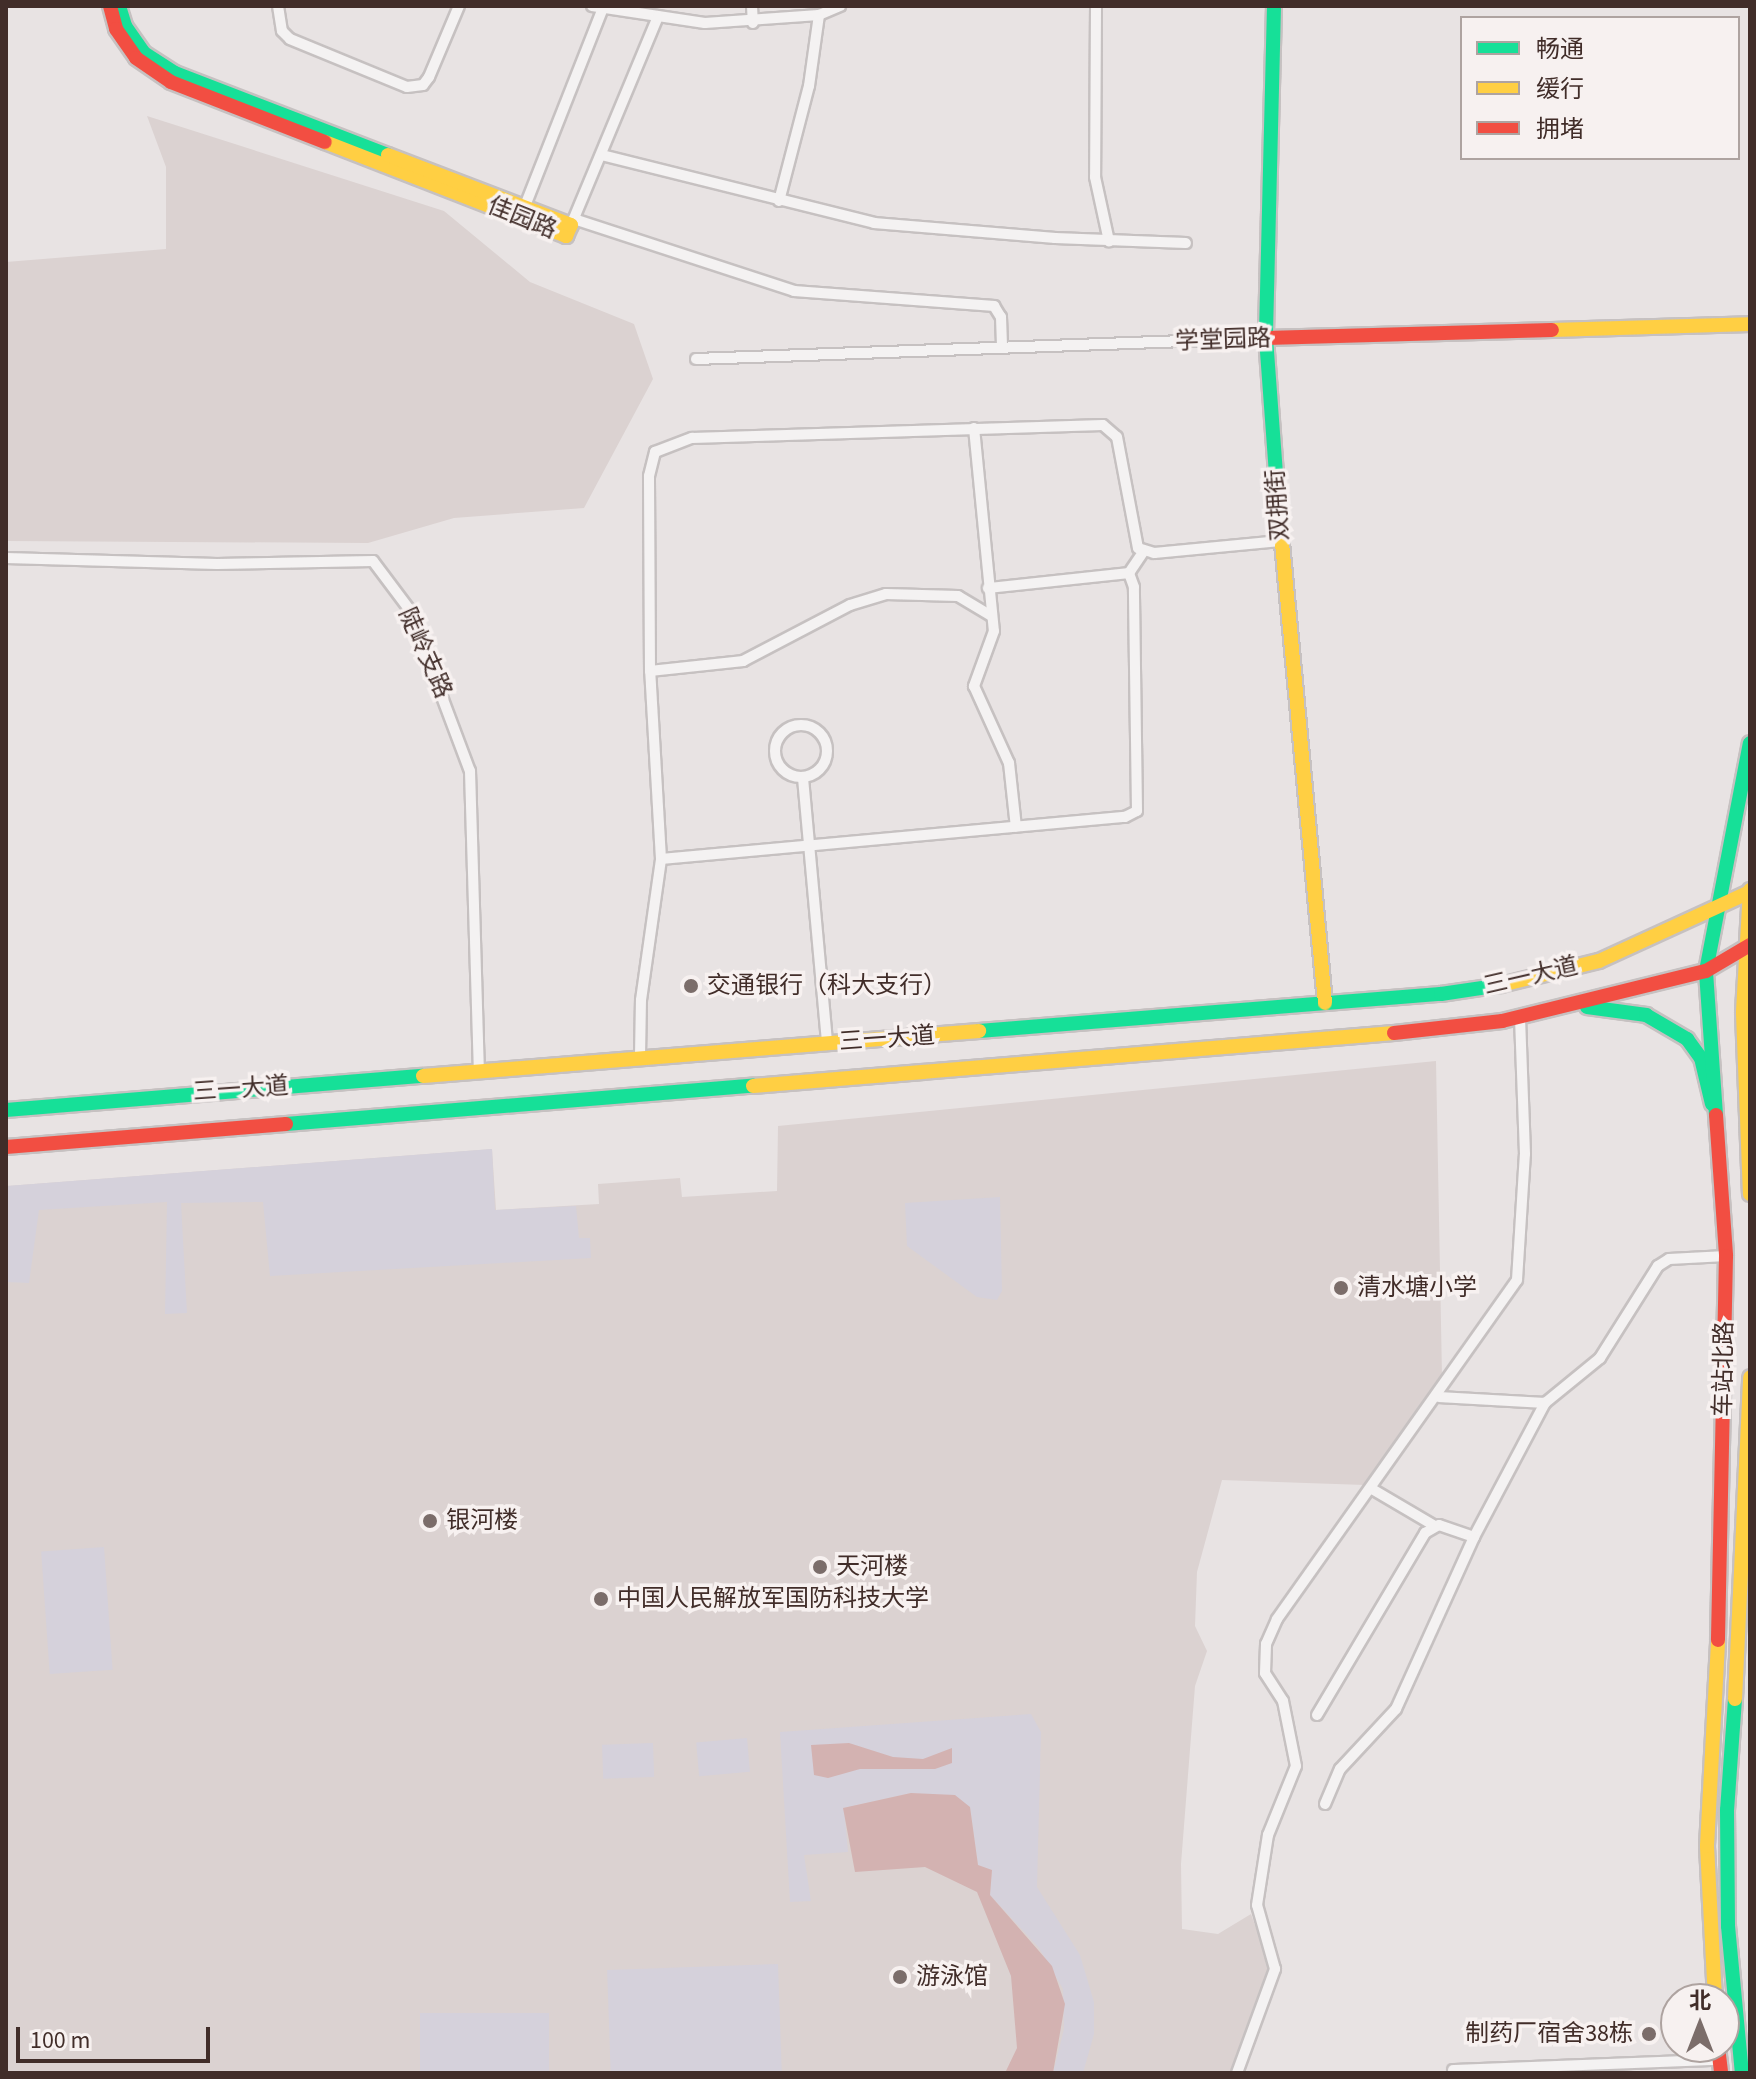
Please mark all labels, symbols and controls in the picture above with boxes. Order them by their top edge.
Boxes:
legend [1460,16,1740,160]
text: 畅通 [1536,32,1584,67]
text: 缓行 [1536,72,1584,107]
text: 拥堵 [1536,112,1584,147]
street label: 佳园路 [483,191,561,245]
street label: 学堂园路 [1175,324,1271,356]
street label: 双拥街 [1261,468,1295,542]
street label: 陡岭支路 [392,603,458,703]
street label: 三一大道 [1481,951,1581,1001]
place label: 交通银行（科大支行） [707,972,947,1000]
marker: 交通银行（科大支行） [682,977,700,995]
street label: 三一大道 [838,1021,936,1057]
street label: 三一大道 [192,1071,290,1107]
place label: 清水塘小学 [1357,1274,1477,1302]
marker: 清水塘小学 [1332,1279,1350,1297]
street label: 车站北路 [1709,1321,1739,1417]
place label: 银河楼 [446,1507,518,1535]
marker: 银河楼 [421,1512,439,1530]
place label: 天河楼 [836,1553,908,1581]
marker: 天河楼 [811,1558,829,1576]
place label: 中国人民解放军国防科技大学 [617,1585,929,1613]
marker: 中国人民解放军国防科技大学 [592,1590,610,1608]
place label: 游泳馆 [916,1963,988,1991]
marker: 游泳馆 [891,1968,909,1986]
north arrow [1660,1983,1740,2063]
text: 北 [1689,1985,1711,2017]
scale bar [20,2011,214,2061]
place label: 制药厂宿舍38栋 [1465,2020,1633,2048]
text: 100 m [30,2023,90,2058]
marker: 制药厂宿舍38栋 [1640,2025,1658,2043]

